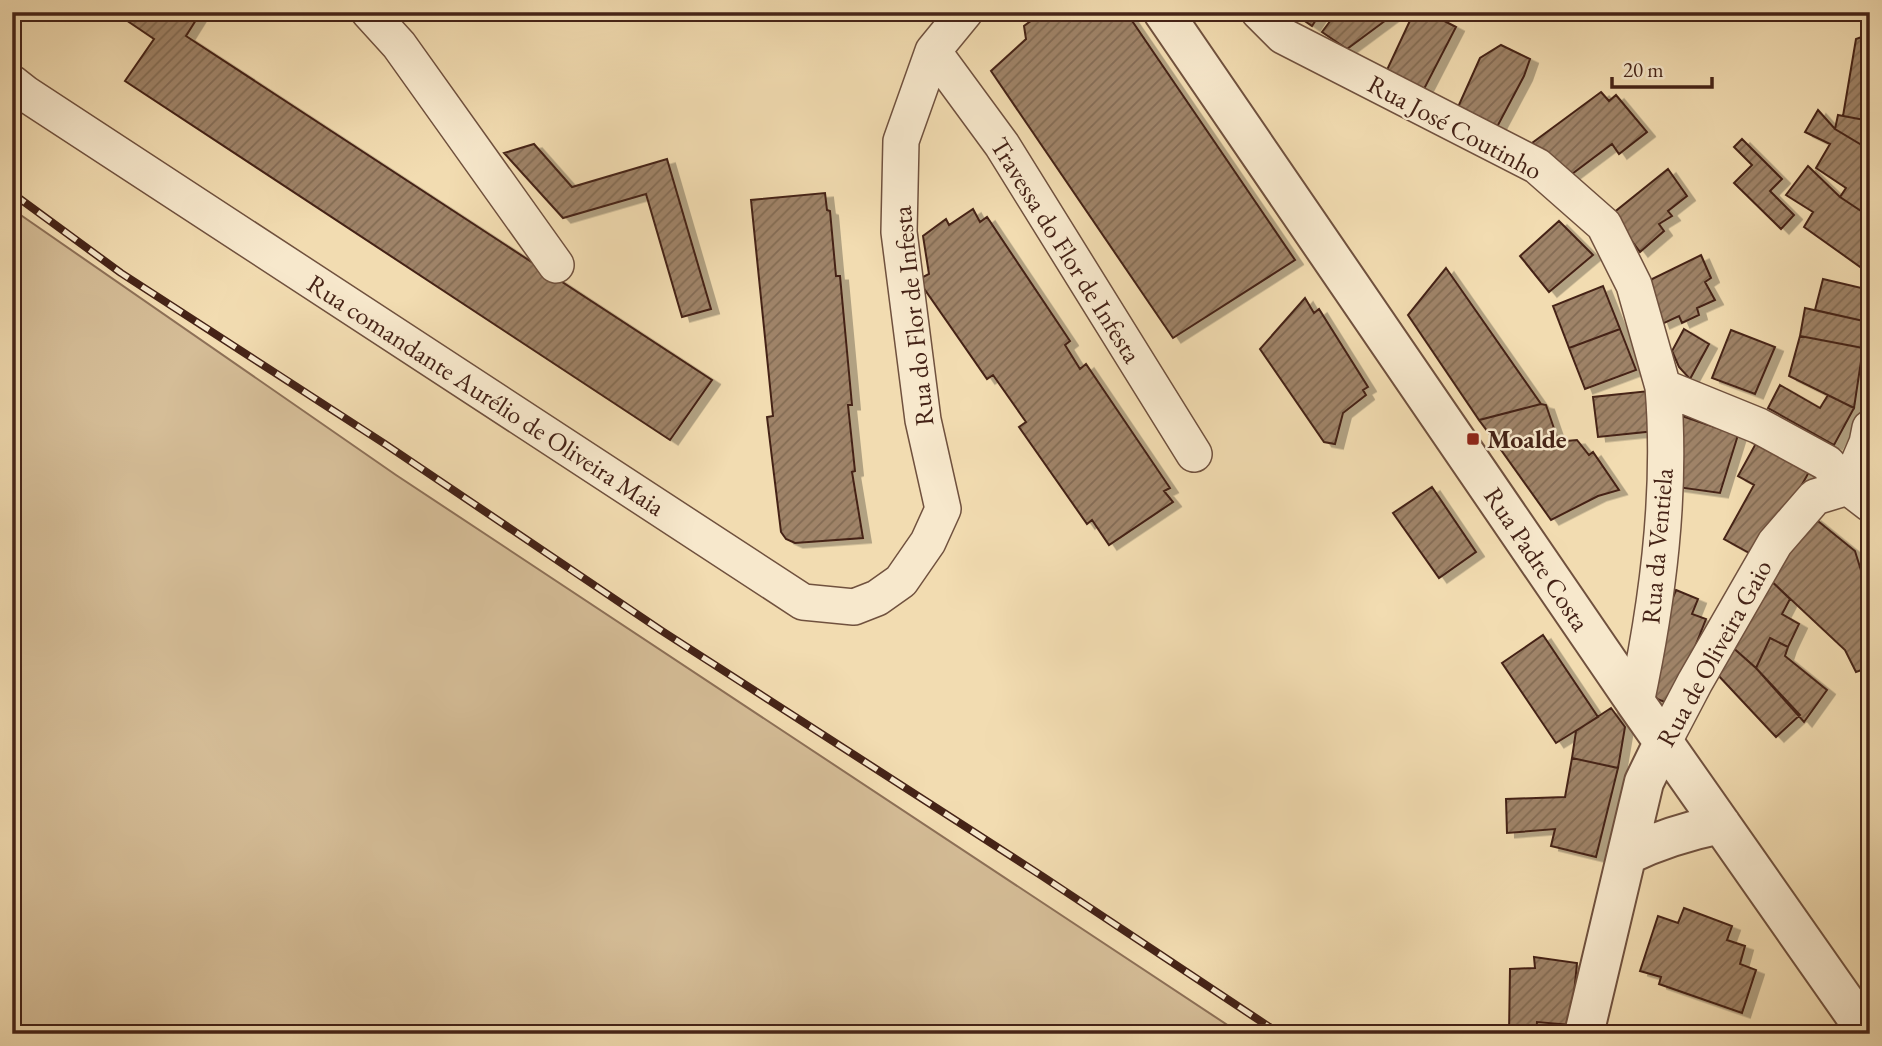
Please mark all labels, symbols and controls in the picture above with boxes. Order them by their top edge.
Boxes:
scale bar [1612,46,1712,90]
text: 20 m [1623,56,1664,83]
street label: Rua José Coutinho [1362,67,1548,187]
street label: Travessa do Flor de Infesta [983,131,1150,370]
street label: Rua do Flor de Infesta [884,204,941,428]
street label: Rua comandante Aurélio de Oliveira Maia [301,267,672,524]
place label: Moalde [1487,422,1567,456]
marker: Moalde [1465,431,1481,447]
street label: Rua da Ventiela [1633,466,1681,625]
street label: Rua Padre Costa [1476,480,1598,638]
street label: Rua de Oliveira Gaio [1649,553,1779,753]

